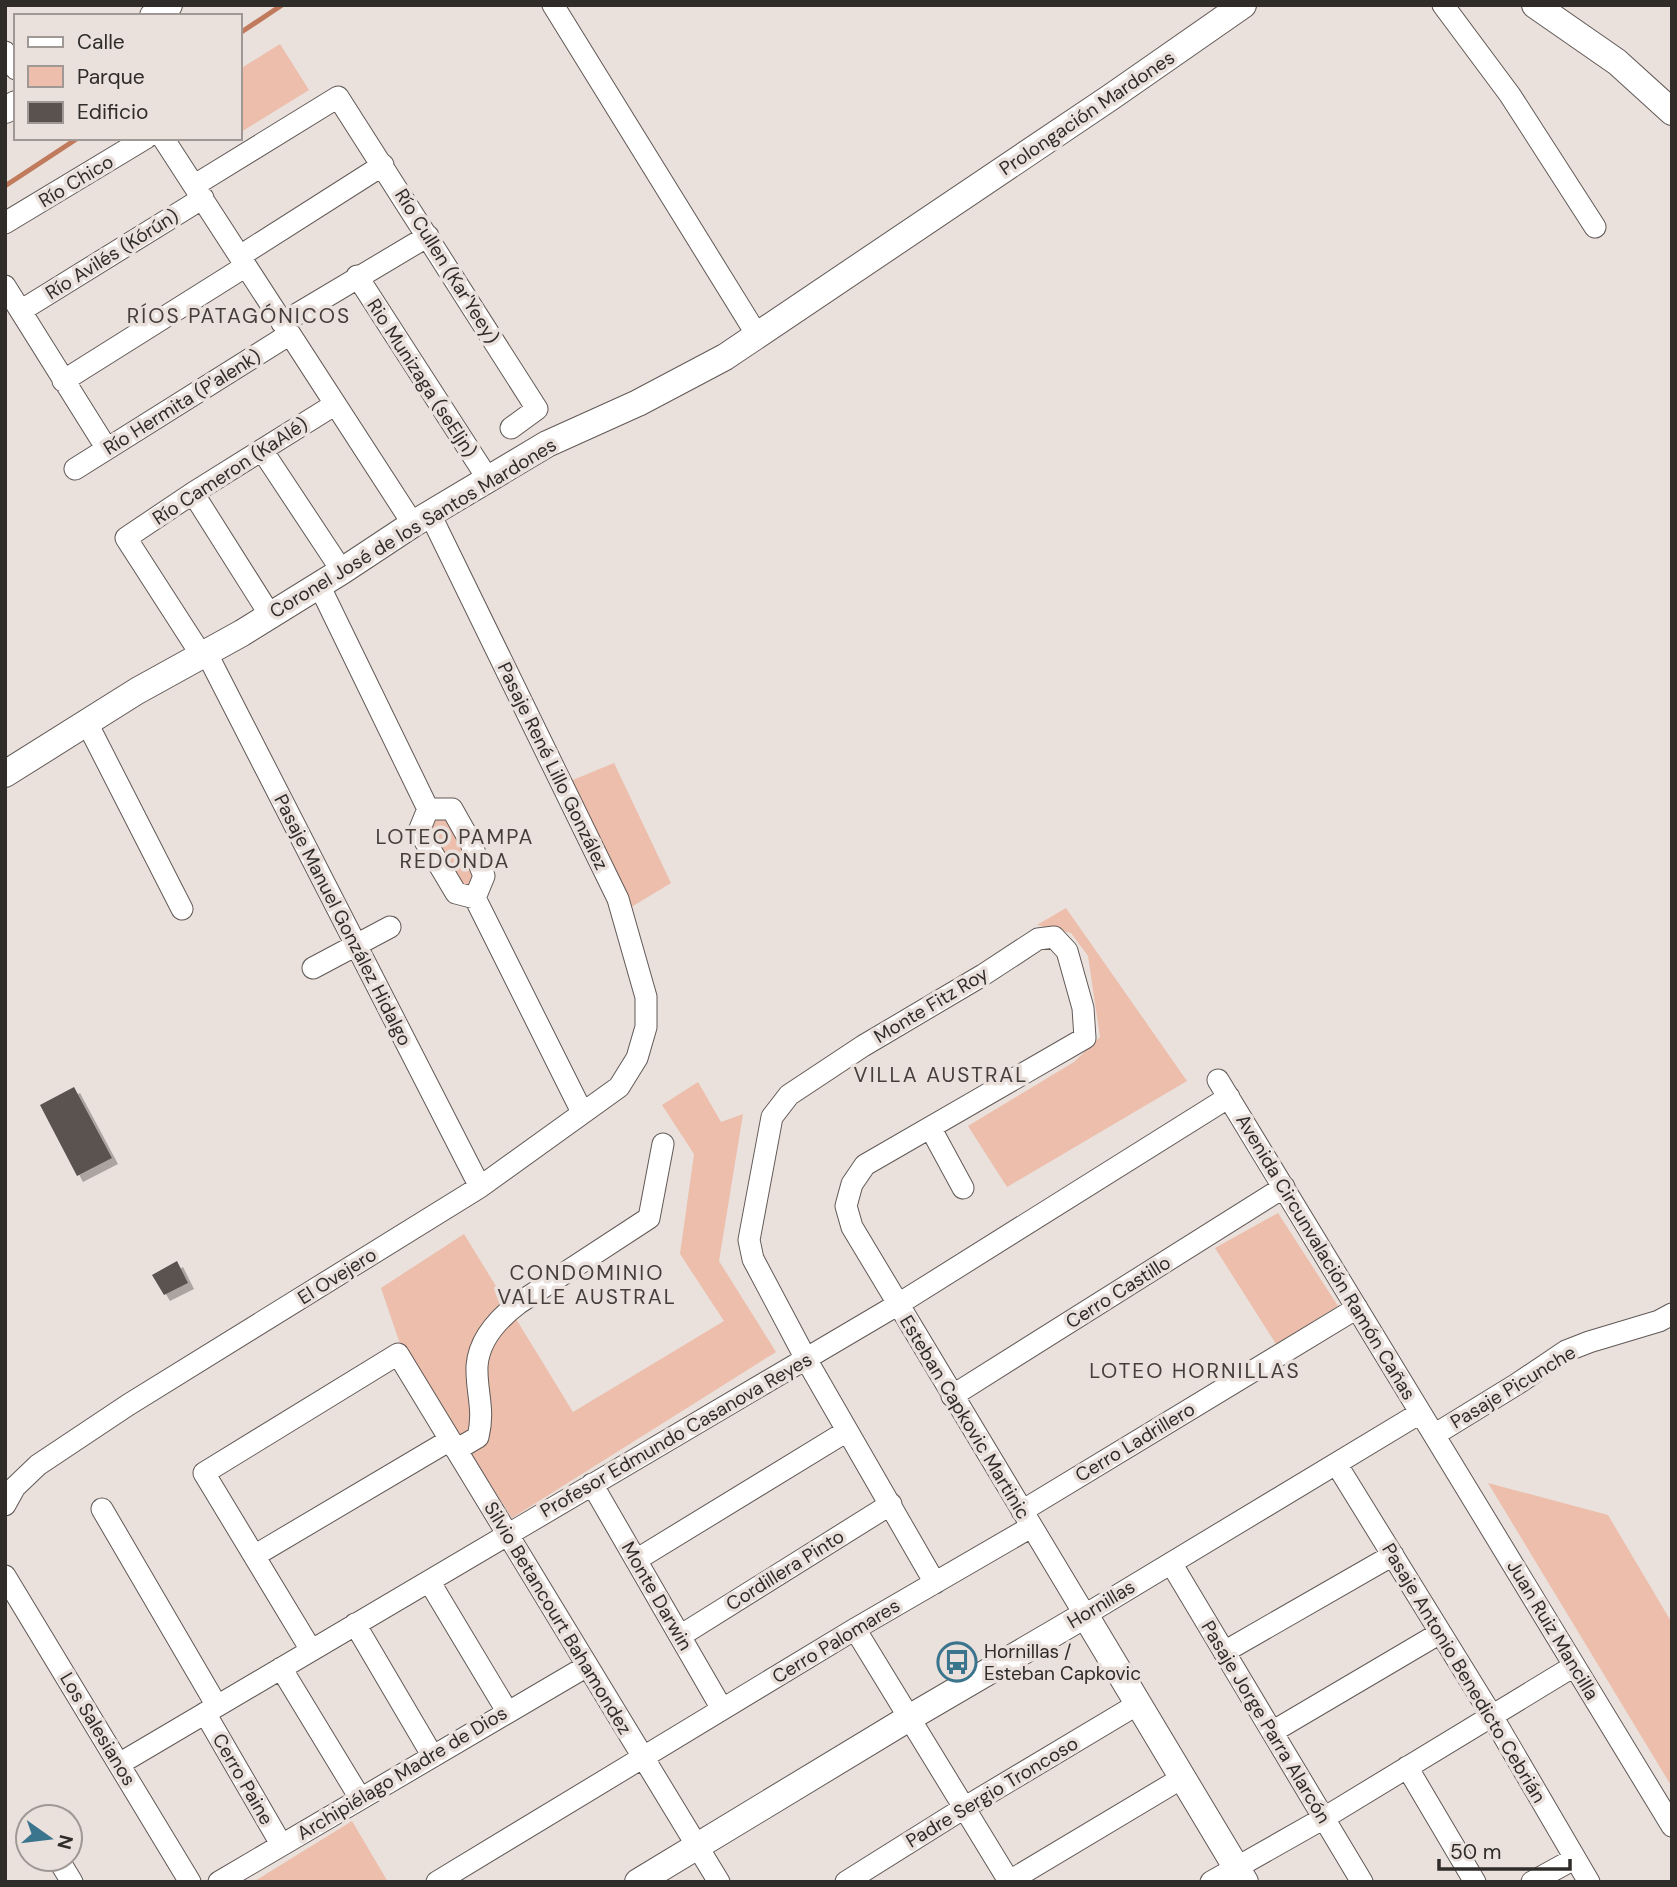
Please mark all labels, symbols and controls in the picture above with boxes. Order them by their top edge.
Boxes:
legend [14,14,242,140]
text: Calle [77,28,125,56]
street label: Prolongación Mardones [994,45,1180,181]
text: Parque [77,63,145,91]
text: Edificio [77,98,148,126]
street label: Río Chico [34,149,118,213]
street label: Río Cullen (Kar'Yeey) [389,184,505,348]
street label: Río Avilés (Kórún) [41,203,183,305]
street label: Rio Munizaga (seEljn) [361,294,483,462]
district label: RÍOS PATAGÓNICOS [127,302,351,330]
street label: Río Hermita (P'alenk) [99,343,265,461]
street label: Río Cameron (KaAlé) [148,411,312,531]
street label: Coronel José de los Santos Mardones [265,432,561,624]
street label: Pasaje René Lillo González [492,658,614,874]
street label: Pasaje Manuel González Hidalgo [268,790,418,1050]
district label: LOTEO PAMPA REDONDA [376,823,534,875]
street label: Monte Fitz Roy [869,961,993,1049]
district label: VILLA AUSTRAL [854,1061,1028,1089]
street label: Avenida Circunvalación Ramón Cañas [1230,1109,1422,1405]
street label: El Ovejero [293,1242,381,1310]
street label: Cerro Castillo [1061,1250,1175,1334]
district label: CONDOMINIO VALLE AUSTRAL [497,1259,677,1311]
street label: Esteban Capkovic Martinic [894,1310,1036,1524]
street label: Pasaje Picunche [1446,1340,1580,1434]
street label: Profesor Edmundo Casanova Reyes [536,1347,816,1523]
district label: LOTEO HORNILLAS [1089,1357,1301,1385]
street label: Cerro Ladrillero [1070,1396,1200,1488]
street label: Silvio Betancourt Bahamondez [478,1497,638,1739]
street label: Cordillera Pinto [721,1524,849,1616]
street label: Monte Darwin [616,1537,698,1655]
street label: Pasaje Antonio Benedicto Cebrián [1376,1539,1552,1807]
street label: Juan Ruiz Mancilla [1501,1556,1605,1704]
street label: Hornillas [1062,1574,1140,1634]
street label: Cerro Palomares [767,1593,905,1689]
street label: Pasaje Jorge Parra Alarcón [1195,1616,1337,1828]
place label: Hornillas / Esteban Capkovic [984,1639,1141,1686]
bus stop icon: Hornillas / Esteban Capkovic [936,1641,978,1683]
street label: Los Salesianos [54,1668,142,1790]
street label: Archipiélago Madre de Dios [292,1700,512,1846]
street label: Cerro Paine [207,1729,279,1829]
street label: Padre Sergio Troncoso [901,1731,1083,1853]
north arrow [14,1803,84,1873]
scale bar [1439,1828,1570,1872]
text: N [51,1832,79,1852]
text: 50 m [1450,1838,1501,1866]

